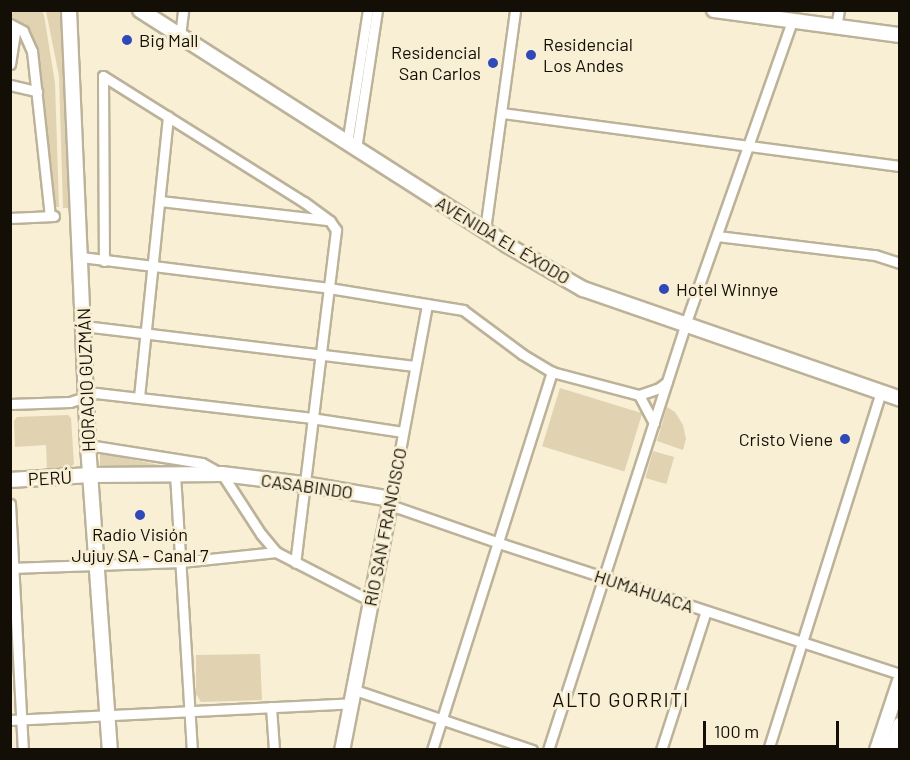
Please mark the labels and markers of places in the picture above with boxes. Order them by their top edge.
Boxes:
place label: Big Mall [139,29,198,51]
marker: Big Mall [120,33,134,47]
place label: Residencial Los Andes [543,34,633,76]
place label: Residencial San Carlos [391,42,481,84]
marker: Residencial Los Andes [524,48,538,62]
marker: Residencial San Carlos [486,56,500,70]
place label: Hotel Winnye [676,278,778,300]
marker: Hotel Winnye [657,282,671,296]
place label: Cristo Viene [739,428,833,450]
marker: Cristo Viene [838,432,852,446]
marker: Radio Visión Jujuy SA - Canal 7 [133,508,147,522]
place label: Radio Visión Jujuy SA - Canal 7 [72,524,208,566]

